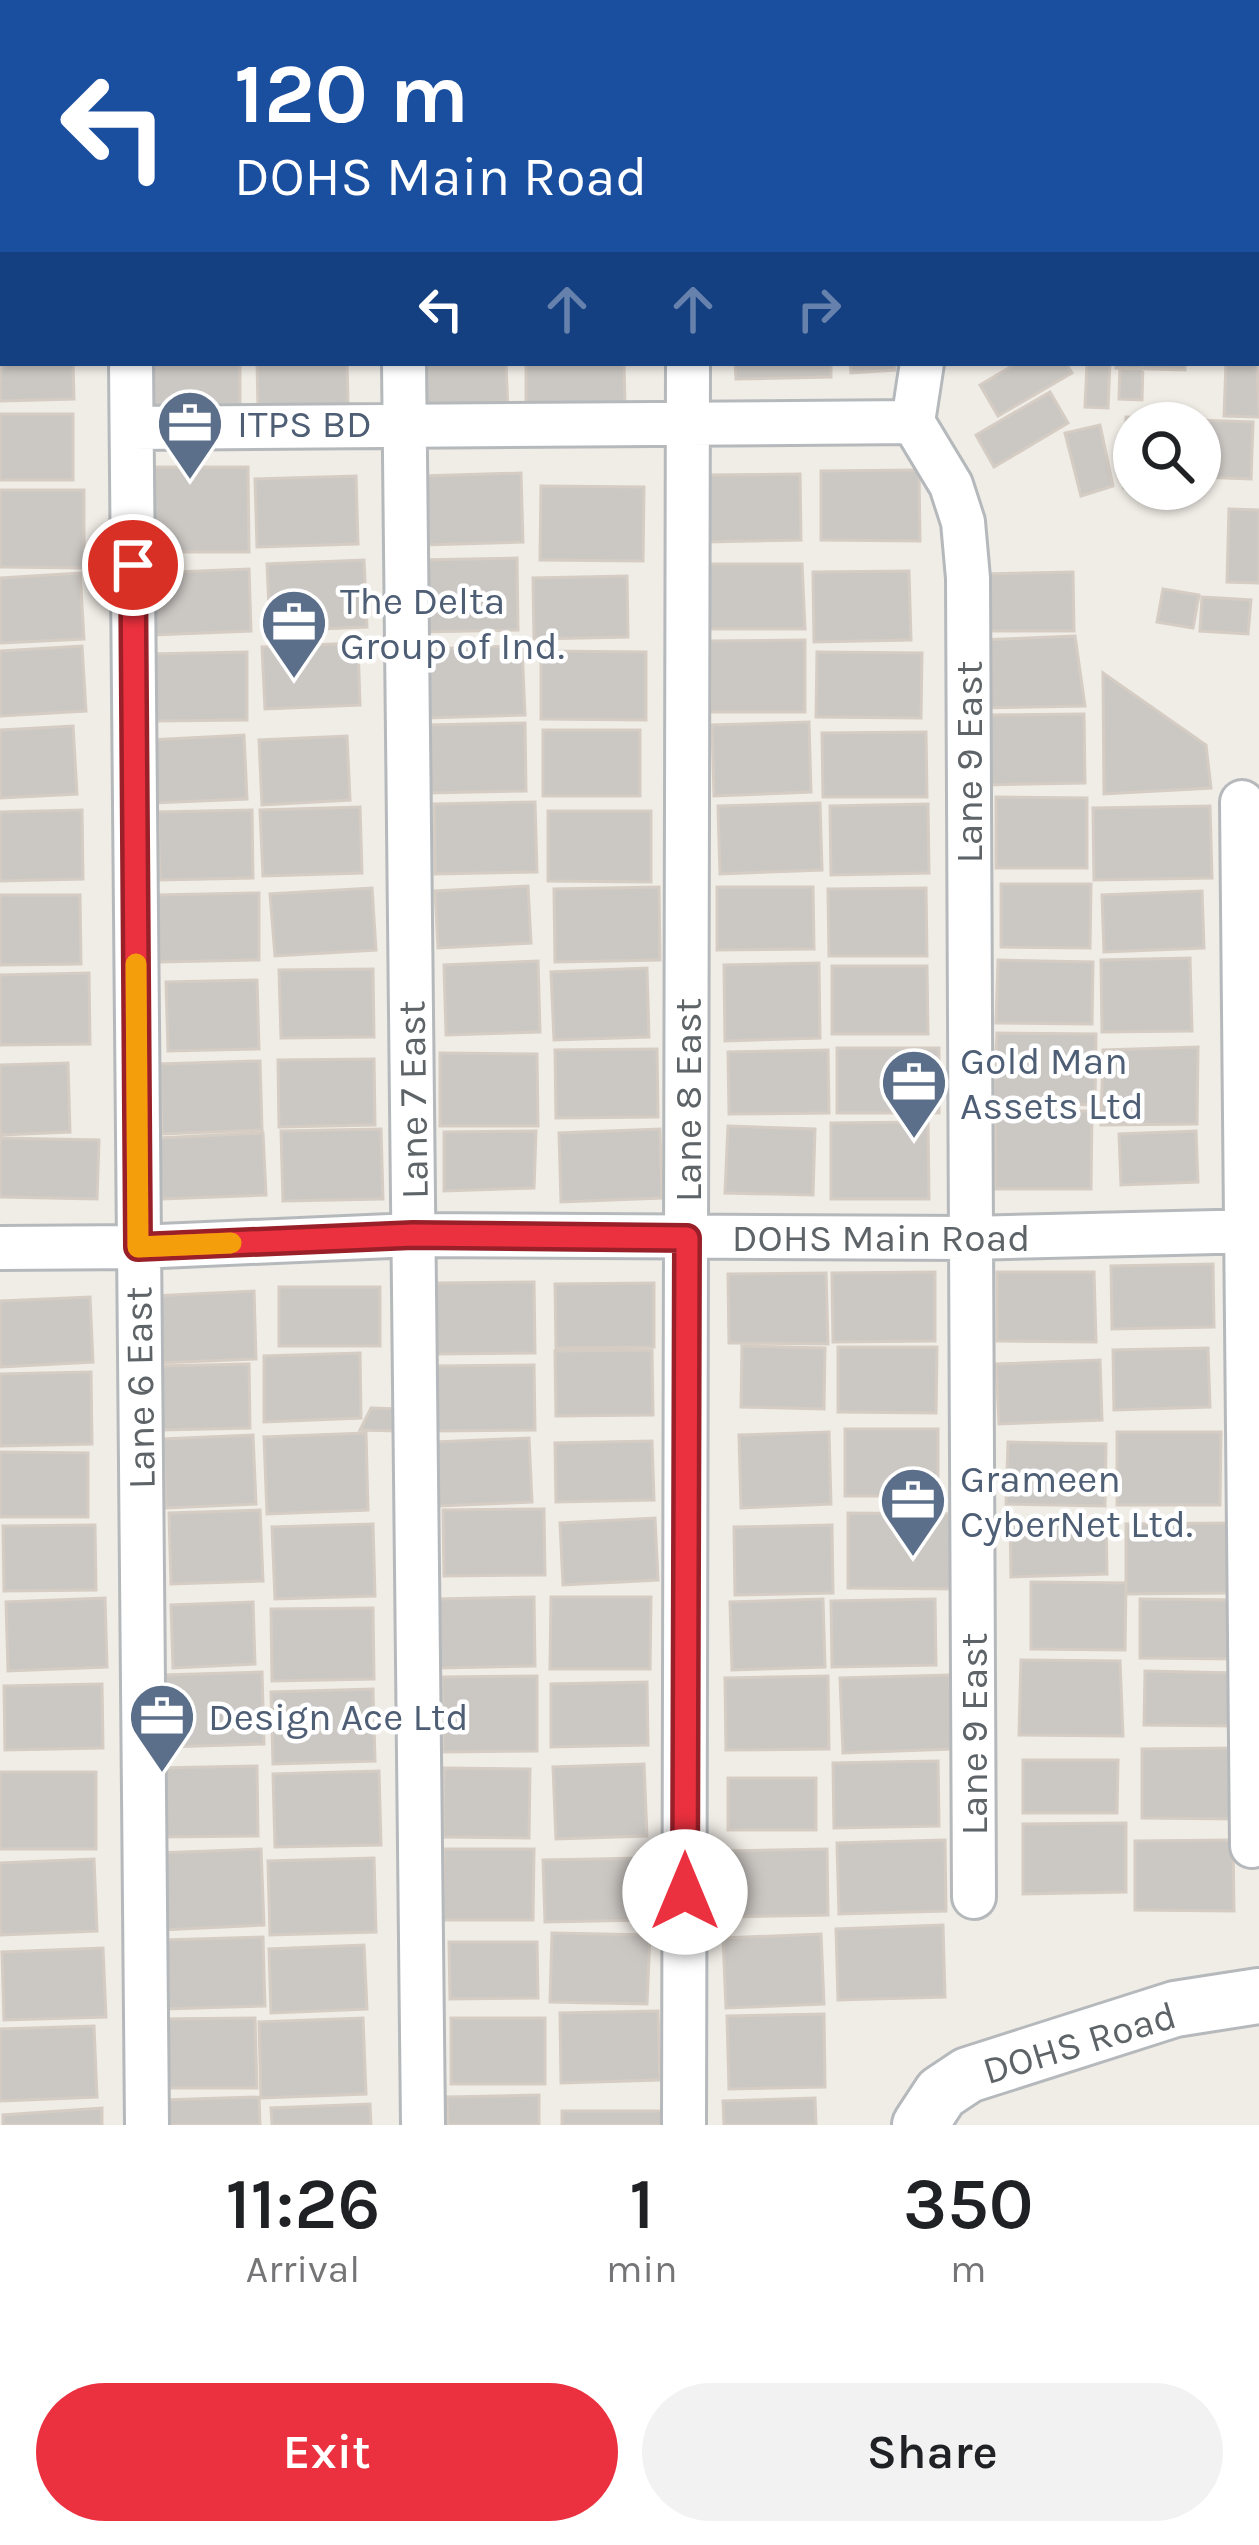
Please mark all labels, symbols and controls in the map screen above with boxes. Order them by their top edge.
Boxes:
text: 120 m [234,45,469,143]
icon: left [36,48,192,204]
text: DOHS Main Road [234,145,647,209]
icon: left [408,276,474,342]
icon: ahead [534,276,600,342]
icon: ahead [660,276,726,342]
icon: right [786,276,852,342]
office icon: ITPS BD [155,388,225,482]
place label: ITPS BD [237,401,372,447]
map controls [1113,402,1221,510]
button: search [1113,402,1221,510]
pin [82,514,184,616]
icon: arrive [100,532,166,598]
place label: The Delta Group of Ind. [340,578,565,669]
office icon: The Delta Group of Ind. [259,587,329,681]
street label: Lane 9 East [946,661,992,863]
street label: Lane 8 East [665,998,711,1202]
street label: Lane 7 East [388,1000,438,1200]
place label: Gold Man Assets Ltd [960,1038,1144,1129]
office icon: Gold Man Assets Ltd [879,1047,949,1141]
street label: DOHS Main Road [732,1215,1030,1261]
street label: Lane 6 East [115,1286,165,1490]
place label: Grameen CyberNet Ltd. [960,1456,1193,1547]
office icon: Grameen CyberNet Ltd. [878,1465,948,1559]
street label: Lane 9 East [951,1633,997,1835]
office icon: Design Ace Ltd [127,1681,197,1775]
place label: Design Ace Ltd [208,1694,469,1740]
position arrow [622,1829,748,1955]
street label: DOHS Road [977,1992,1181,2094]
text: 11:26 [225,2162,381,2246]
text: 1 [629,2162,654,2246]
text: 350 [903,2162,1034,2246]
text: Arrival [246,2246,360,2292]
text: min [606,2246,678,2292]
text: m [950,2246,987,2292]
button: Exit [36,2383,618,2521]
button: Share [642,2383,1223,2521]

